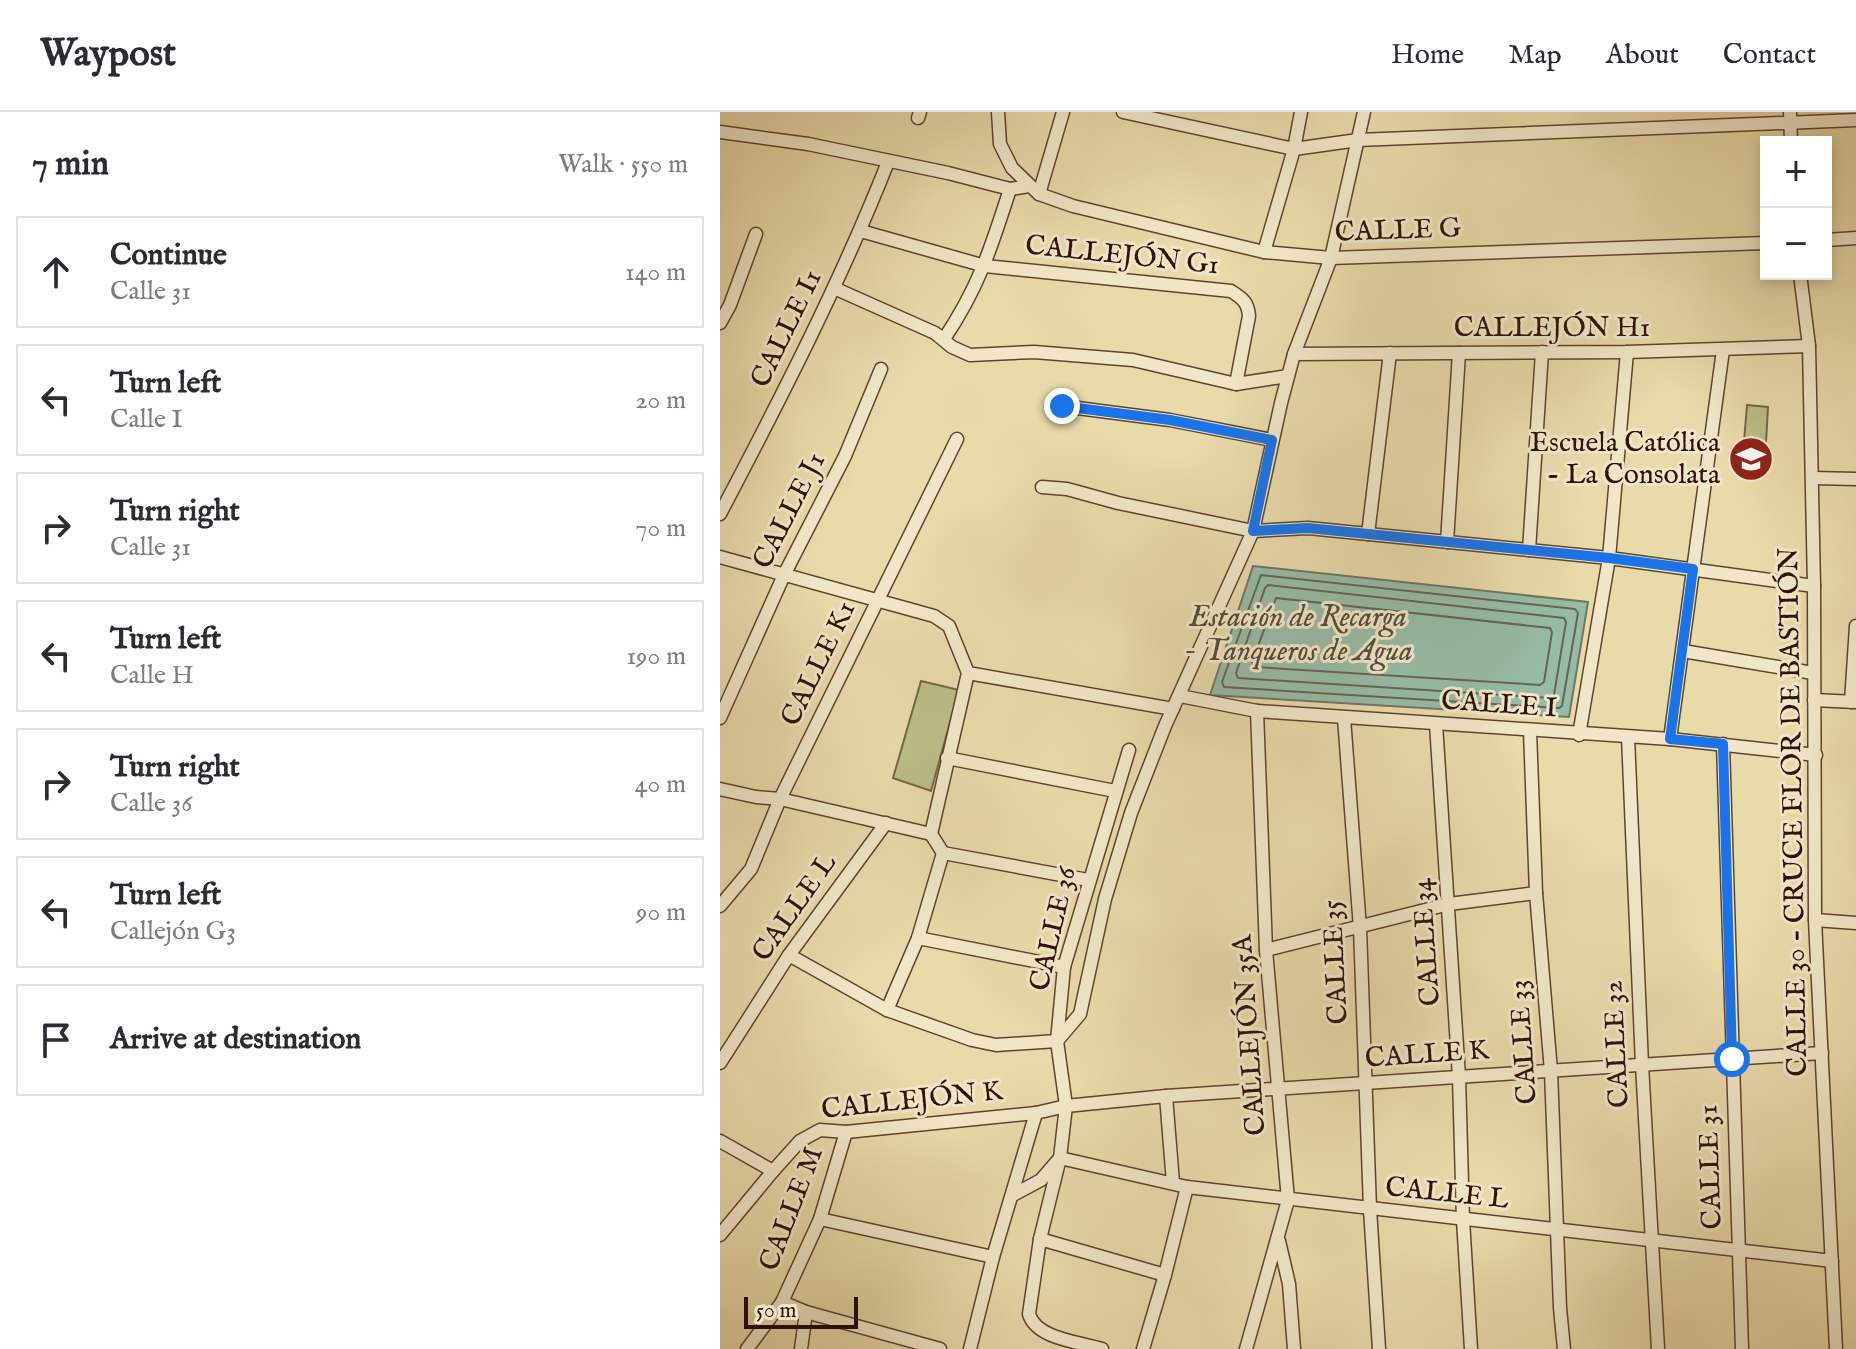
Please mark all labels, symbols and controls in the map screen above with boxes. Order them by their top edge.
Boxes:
text: Waypost [40,31,176,79]
text: Home [1391,38,1464,73]
text: Map [1508,38,1562,73]
text: About [1606,38,1679,73]
text: Contact [1723,38,1816,73]
map controls [1760,136,1832,280]
button: + [1760,136,1832,208]
text: 7 min [32,143,109,186]
text: Walk · 550 m [558,148,688,181]
button: − [1760,208,1832,280]
street label: CALLE G [1334,211,1463,251]
street label: CALLEJÓN G1 [1023,228,1221,284]
text: Continue [110,237,227,275]
icon: ahead [34,250,78,294]
text: 140 m [625,256,686,289]
street label: CALLE I1 [744,264,830,394]
text: Calle 31 [110,275,191,308]
street label: CALLEJÓN H1 [1454,311,1650,346]
text: Turn left [110,365,221,403]
icon: left [34,378,78,422]
text: 20 m [635,384,686,417]
route end [1044,388,1080,424]
text: Calle I [110,403,183,436]
place label: Escuela Católica - La Consolata [1530,426,1721,493]
school or university icon: Escuela Católica - La Consolata [1727,435,1775,483]
street label: CALLE J1 [746,447,834,575]
text: Turn right [110,493,240,531]
icon: right [34,506,78,550]
text: 70 m [635,512,686,545]
text: Calle 31 [110,531,191,564]
street label: CALLE 30 - CRUCE FLOR DE BASTIÓN [1772,547,1816,1077]
street label: CALLE K1 [774,596,864,732]
water label: Estación de Recarga - Tanqueros de Agua [1183,599,1413,671]
text: Turn left [110,621,221,659]
icon: left [34,634,78,678]
text: 190 m [626,640,686,673]
text: Calle H [110,659,194,692]
street label: CALLE I [1440,683,1558,727]
text: Turn right [110,749,240,787]
icon: right [34,762,78,806]
text: 40 m [635,768,686,801]
text: Calle 36 [110,787,192,820]
street label: CALLE L [745,847,845,969]
street label: CALLE 36 [1023,862,1086,995]
text: Turn left [110,877,221,915]
street label: CALLE 34 [1405,877,1449,1007]
icon: left [34,890,78,934]
text: 90 m [636,896,686,929]
street label: CALLE 35 [1315,899,1357,1025]
text: Callejón G3 [110,915,236,948]
street label: CALLEJÓN 35A [1225,932,1274,1137]
street label: CALLE 33 [1502,978,1546,1106]
street label: CALLE 32 [1596,979,1638,1109]
icon: arrive [34,1018,78,1062]
text: Arrive at destination [110,1021,361,1059]
street label: CALLE K [1364,1033,1491,1077]
route start [1714,1041,1750,1077]
street label: CALLEJÓN K [820,1074,1005,1128]
street label: CALLE 31 [1691,1104,1731,1230]
street label: CALLE M [752,1142,832,1276]
street label: CALLE L [1383,1170,1511,1218]
scale bar [744,1293,858,1329]
text: 50 m [756,1297,797,1325]

